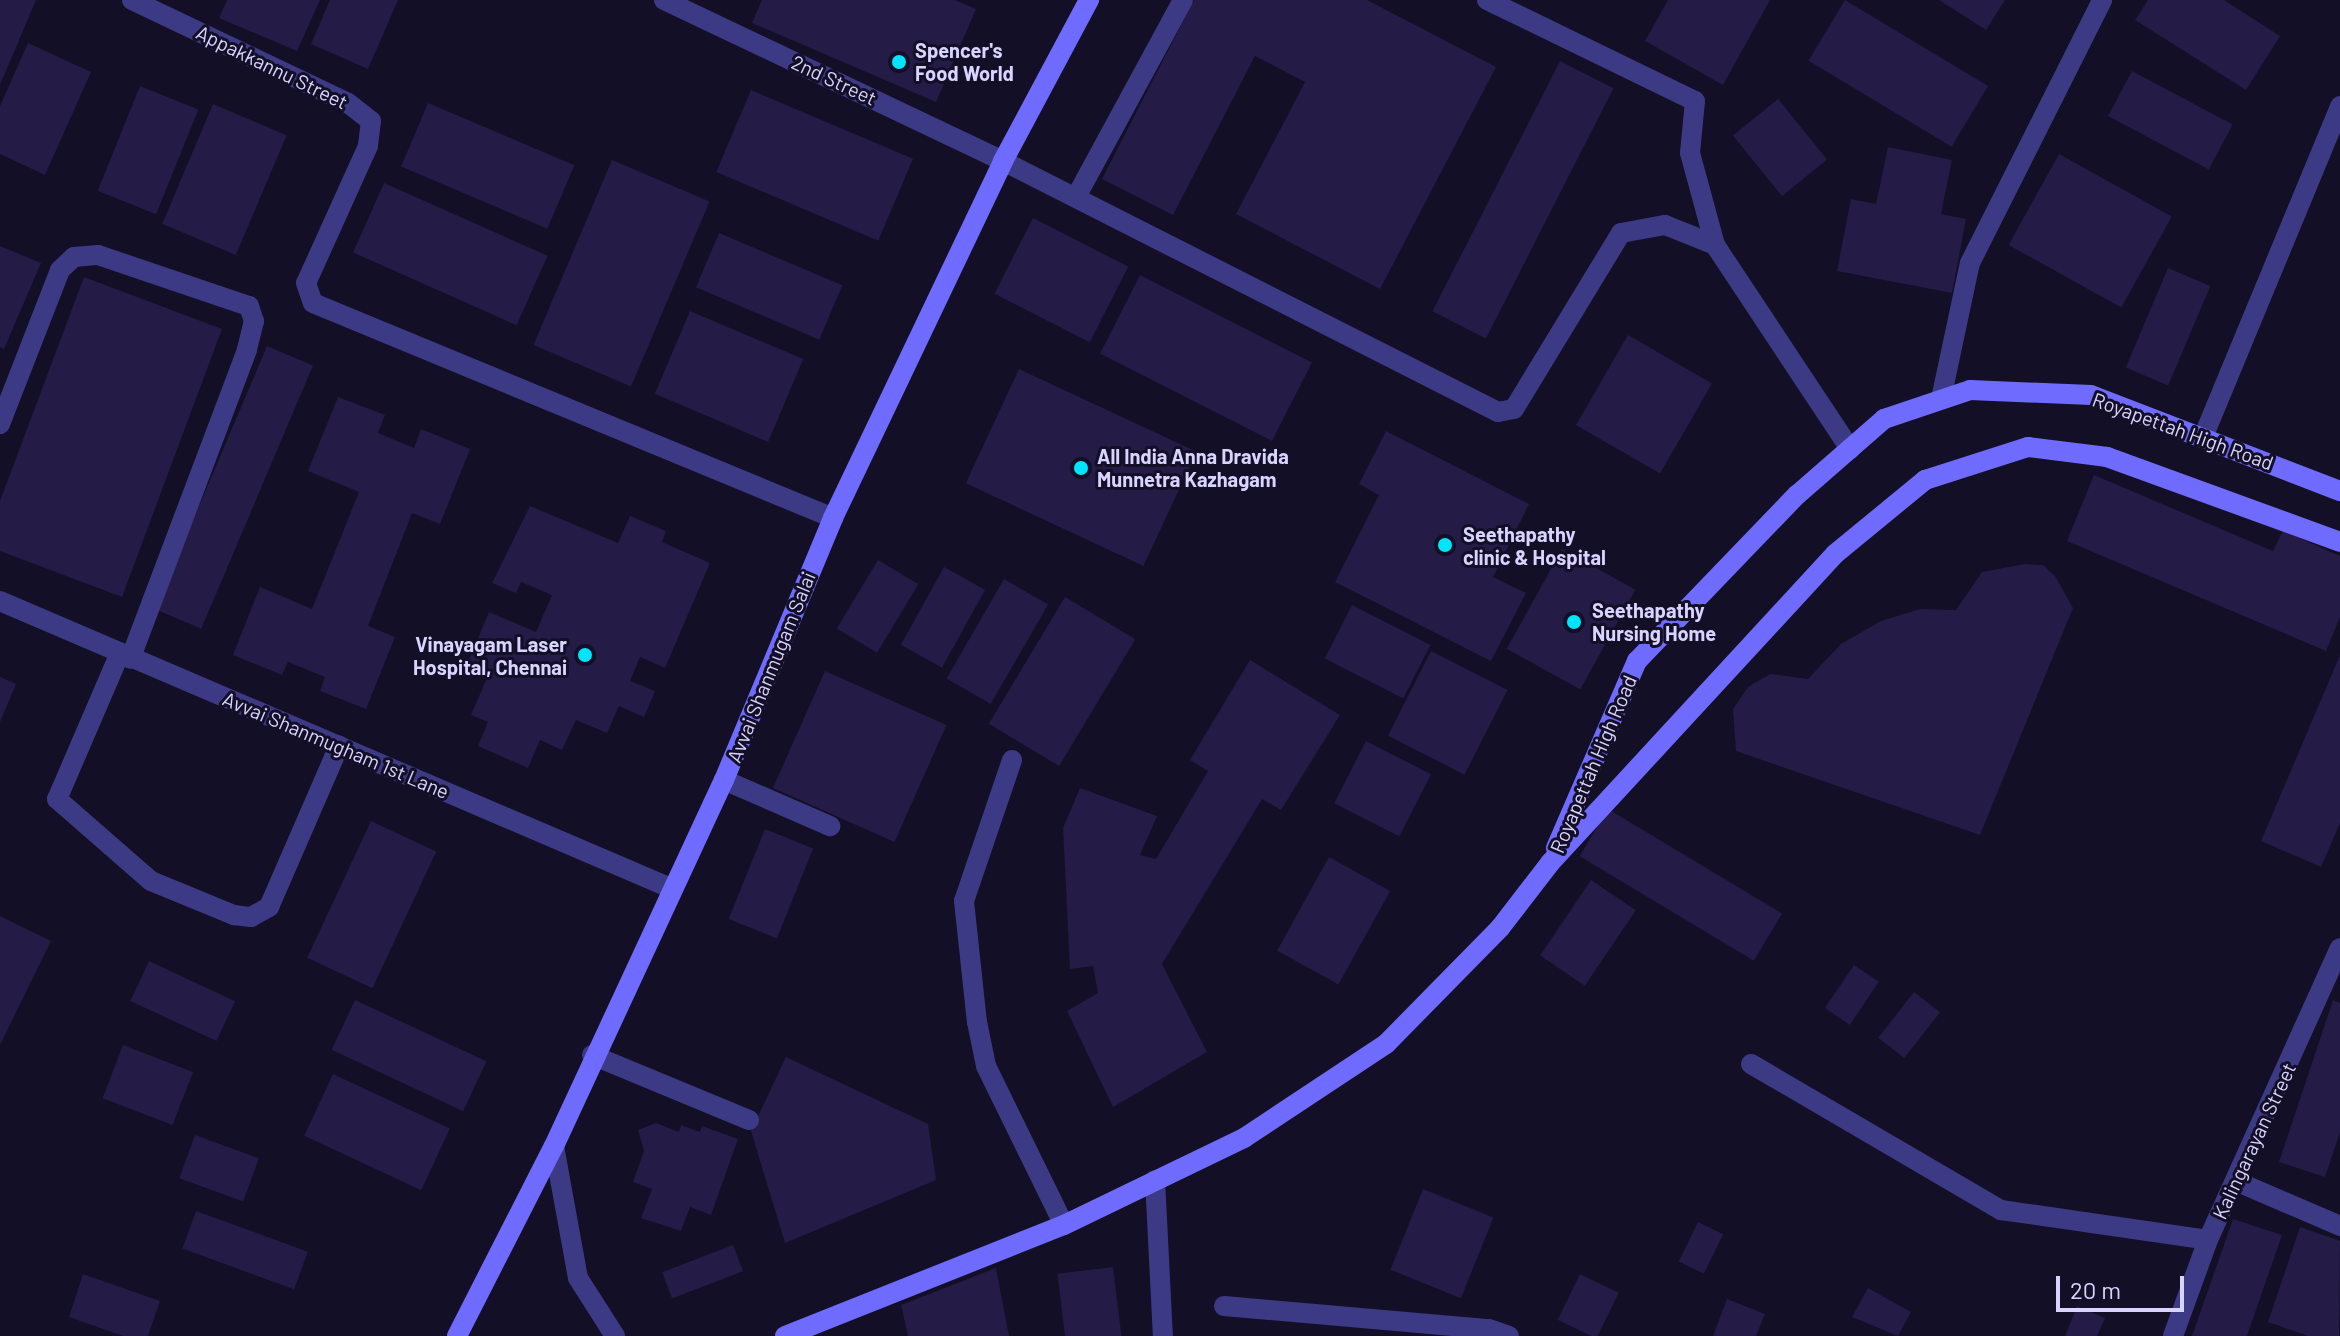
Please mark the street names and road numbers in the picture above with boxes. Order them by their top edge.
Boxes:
street label: Appakkannu Street [192,20,352,114]
street label: 2nd Street [788,50,880,110]
street label: Royapettah High Road [2089,387,2277,475]
street label: Avvai Shanmugam Salai [722,568,820,766]
street label: Royapettah High Road [1545,672,1641,856]
street label: Avvai Shanmugham 1st Lane [219,686,453,804]
street label: Kalingarayan Street [2207,1059,2301,1223]

